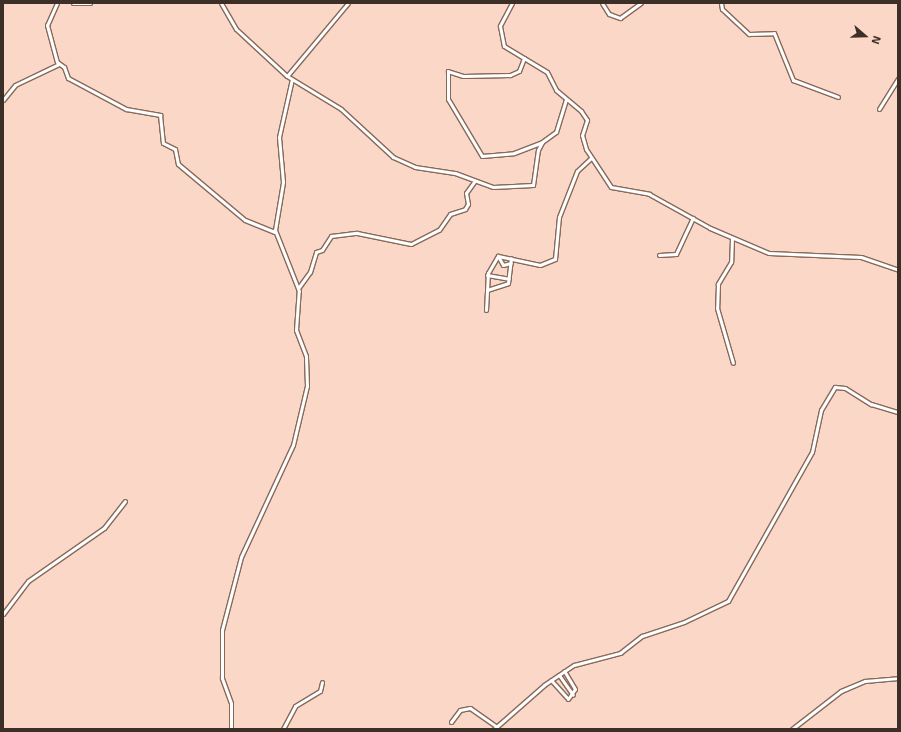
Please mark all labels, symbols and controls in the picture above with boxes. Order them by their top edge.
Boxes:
north arrow [845,16,885,56]
text: N [869,34,884,46]

